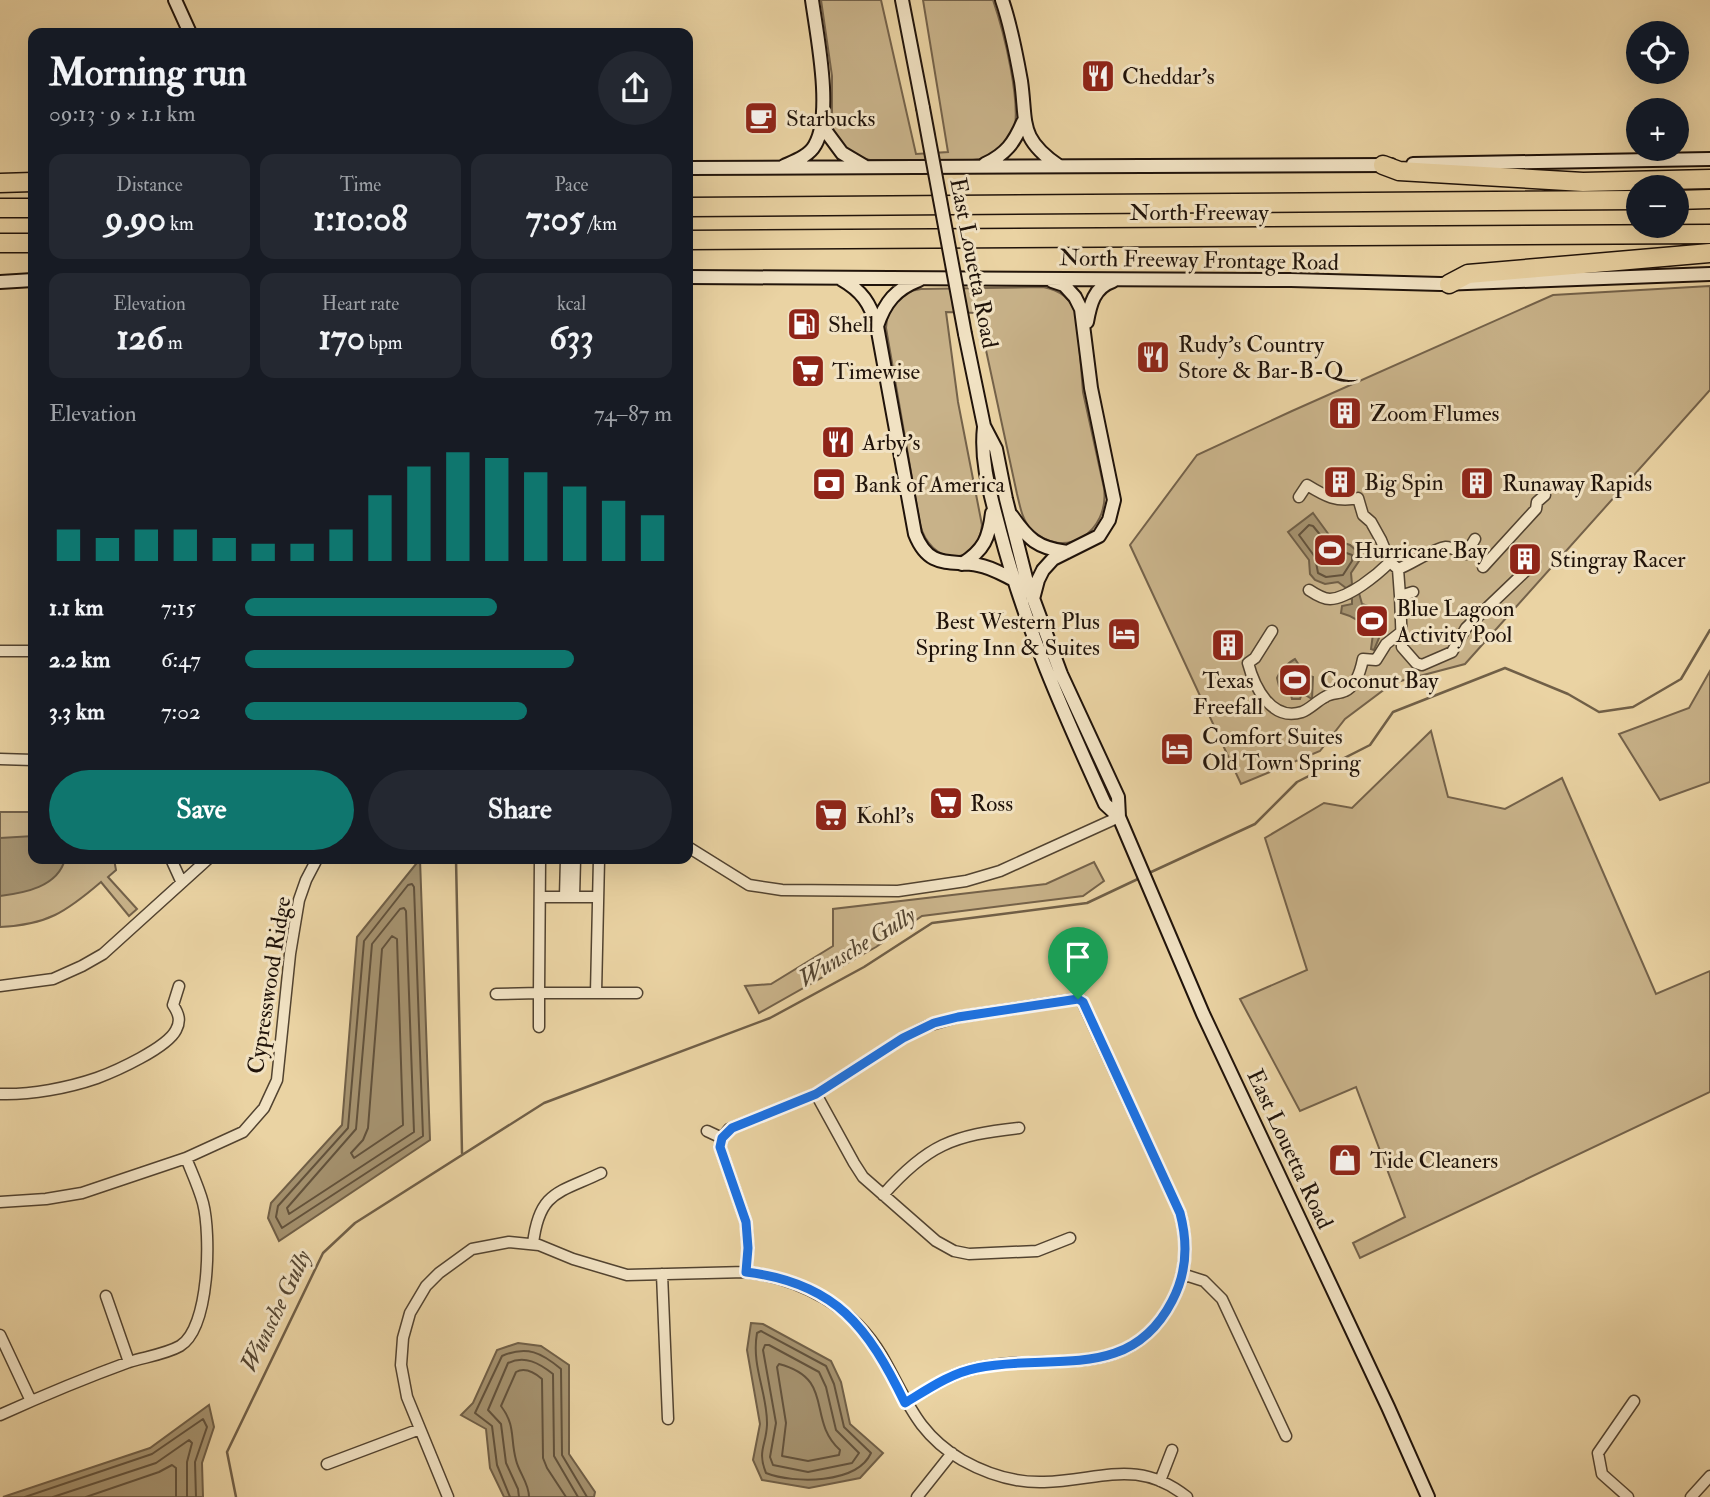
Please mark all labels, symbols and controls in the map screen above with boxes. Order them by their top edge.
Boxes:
map controls [1626,21,1689,238]
button: locate [1626,21,1689,84]
text: Morning run [49,49,247,97]
button: share [598,51,672,125]
restaurant icon: Cheddar's [1079,57,1117,95]
place label: Cheddar's [1122,62,1215,91]
button: + [1626,98,1689,161]
text: 09:13 · 9 × 1.1 km [49,99,196,128]
cafe icon: Starbucks [742,99,780,137]
place label: Starbucks [786,104,875,133]
text: Distance [116,173,183,197]
text: Time [340,173,381,197]
text: Pace [554,173,589,197]
street label: East Louetta Road [943,175,1005,351]
button: − [1626,175,1689,238]
text: 9.90 [105,197,166,241]
text: 1:10:08 [313,197,408,241]
text: 7:05 [526,197,584,241]
street label: North Freeway [1129,198,1269,227]
text: km [166,212,194,236]
text: /km [584,212,617,236]
street label: North Freeway Frontage Road [1059,243,1339,277]
text: Elevation [113,292,186,316]
text: Heart rate [322,292,399,316]
text: kcal [557,292,586,316]
fuel station icon: Shell [785,305,823,343]
place label: Shell [828,310,874,339]
text: 126 [116,316,164,360]
text: 170 [318,316,365,360]
text: 633 [549,316,594,360]
place label: Rudy's Country Store & Bar-B-Q [1178,330,1358,385]
text: m [164,331,183,355]
text: bpm [365,331,403,355]
restaurant icon: Rudy's Country Store & Bar-B-Q [1134,338,1172,376]
supermarket icon: Timewise [789,352,827,390]
place label: Timewise [832,357,920,386]
building icon: Zoom Flumes [1326,394,1364,432]
text: Elevation [49,399,137,428]
text: 74–87 m [594,399,672,428]
place label: Zoom Flumes [1370,399,1500,428]
restaurant icon: Arby's [819,423,857,461]
place label: Arby's [861,428,920,457]
building icon: Big Spin [1321,463,1359,501]
building icon: Runaway Rapids [1458,464,1496,502]
bank icon: Bank of America [810,465,848,503]
place label: Big Spin [1364,468,1444,498]
place label: Runaway Rapids [1502,469,1652,499]
place label: Bank of America [854,470,1005,499]
sports icon: Hurricane Bay [1311,531,1349,569]
place label: Hurricane Bay [1354,536,1488,565]
building icon: Stingray Racer [1506,540,1544,578]
place label: Stingray Racer [1550,545,1686,574]
text: 1.1 km [49,593,104,622]
text: 7:15 [161,593,196,622]
place label: Blue Lagoon Activity Pool [1395,594,1515,649]
sports icon: Blue Lagoon Activity Pool [1353,602,1391,640]
place label: Best Western Plus Spring Inn & Suites [916,607,1100,663]
hotel icon: Best Western Plus Spring Inn & Suites [1105,615,1143,653]
building icon: Texas Freefall [1209,626,1247,664]
text: 2.2 km [49,645,110,674]
text: 6:47 [161,645,201,674]
sports icon: Coconut Bay [1276,661,1314,699]
place label: Texas Freefall [1193,666,1263,721]
place label: Coconut Bay [1320,666,1439,695]
text: 3.3 km [49,697,105,726]
text: 7:02 [161,697,201,726]
place label: Comfort Suites Old Town Spring [1202,722,1361,778]
hotel icon: Comfort Suites Old Town Spring [1158,730,1196,768]
button: Save [49,770,354,850]
button: Share [368,770,672,850]
supermarket icon: Ross [927,784,965,822]
place label: Ross [970,789,1013,818]
supermarket icon: Kohl's [812,796,850,834]
place label: Kohl's [856,801,914,830]
street label: Cypresswood Ridge [241,894,298,1076]
water label: Wunsche Gully [793,899,922,994]
pin [1048,927,1108,999]
icon: arrive [1059,938,1097,976]
street label: East Louetta Road [1240,1065,1340,1233]
shop icon: Tide Cleaners [1326,1141,1364,1179]
place label: Tide Cleaners [1370,1146,1498,1175]
water label: Wunsche Gully [233,1244,319,1377]

